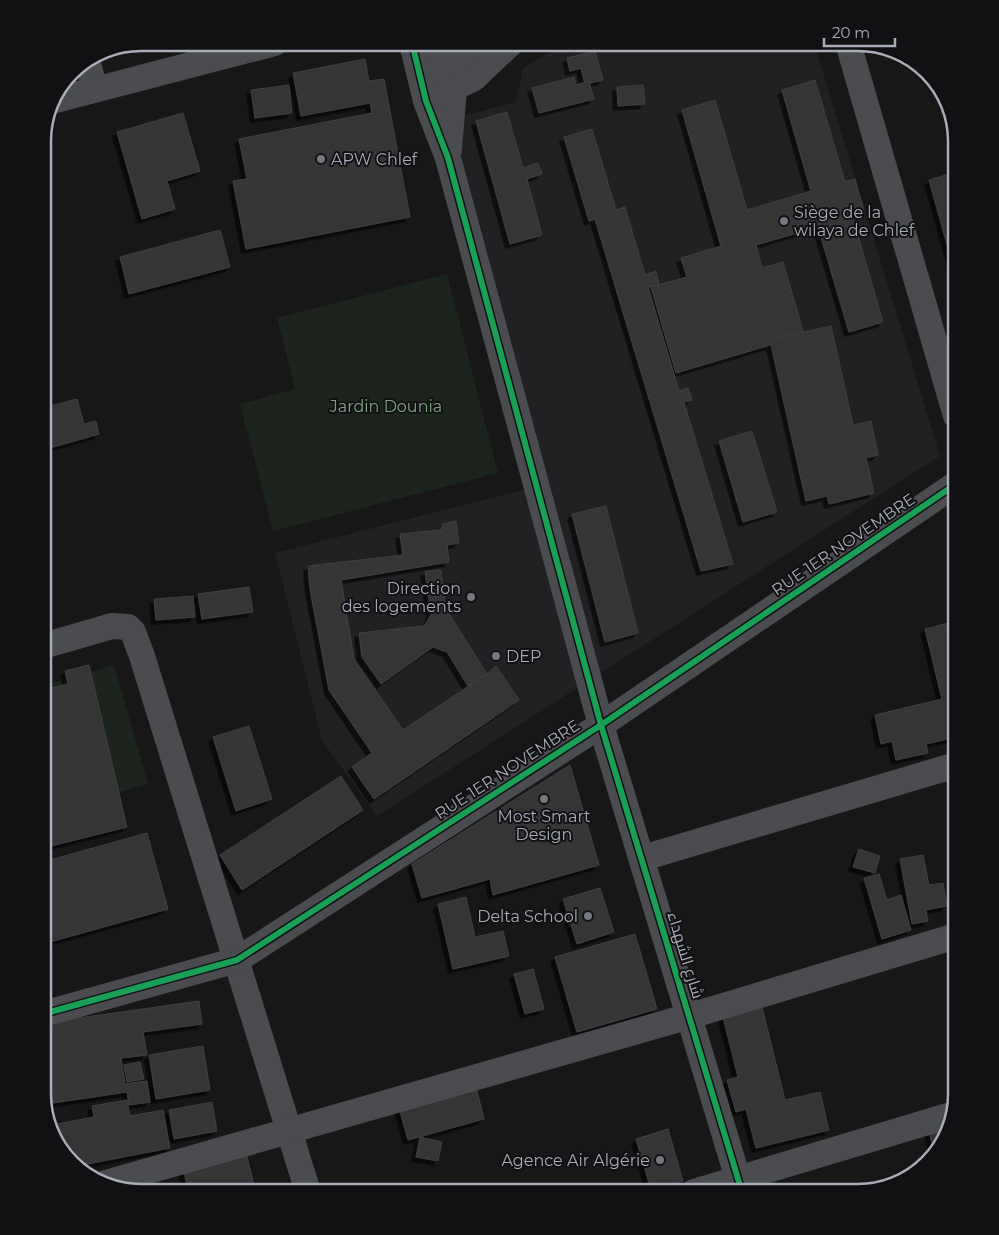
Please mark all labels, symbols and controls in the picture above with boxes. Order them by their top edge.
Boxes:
scale bar [824,15,895,47]
text: 20 m [832,23,870,42]
place label: APW Chlef [331,150,418,169]
marker: APW Chlef [315,153,327,165]
place label: Siège de la wilaya de Chlef [794,203,915,240]
marker: Siège de la wilaya de Chlef [778,215,790,227]
park label: Jardin Dounia [329,397,442,416]
street label: RUE 1ER NOVEMBRE [768,489,919,599]
place label: Direction des logements [342,579,461,616]
marker: Direction des logements [465,591,477,603]
place label: DEP [506,647,541,666]
marker: DEP [490,650,502,662]
street label: RUE 1ER NOVEMBRE [431,716,583,823]
marker: Most Smart Design [538,793,550,805]
place label: Most Smart Design [497,807,591,844]
place label: Delta School [477,907,578,926]
street label: شارع الشهداء [661,909,708,1001]
marker: Delta School [582,910,594,922]
place label: Agence Air Algérie [501,1151,650,1170]
marker: Agence Air Algérie [654,1154,666,1166]

